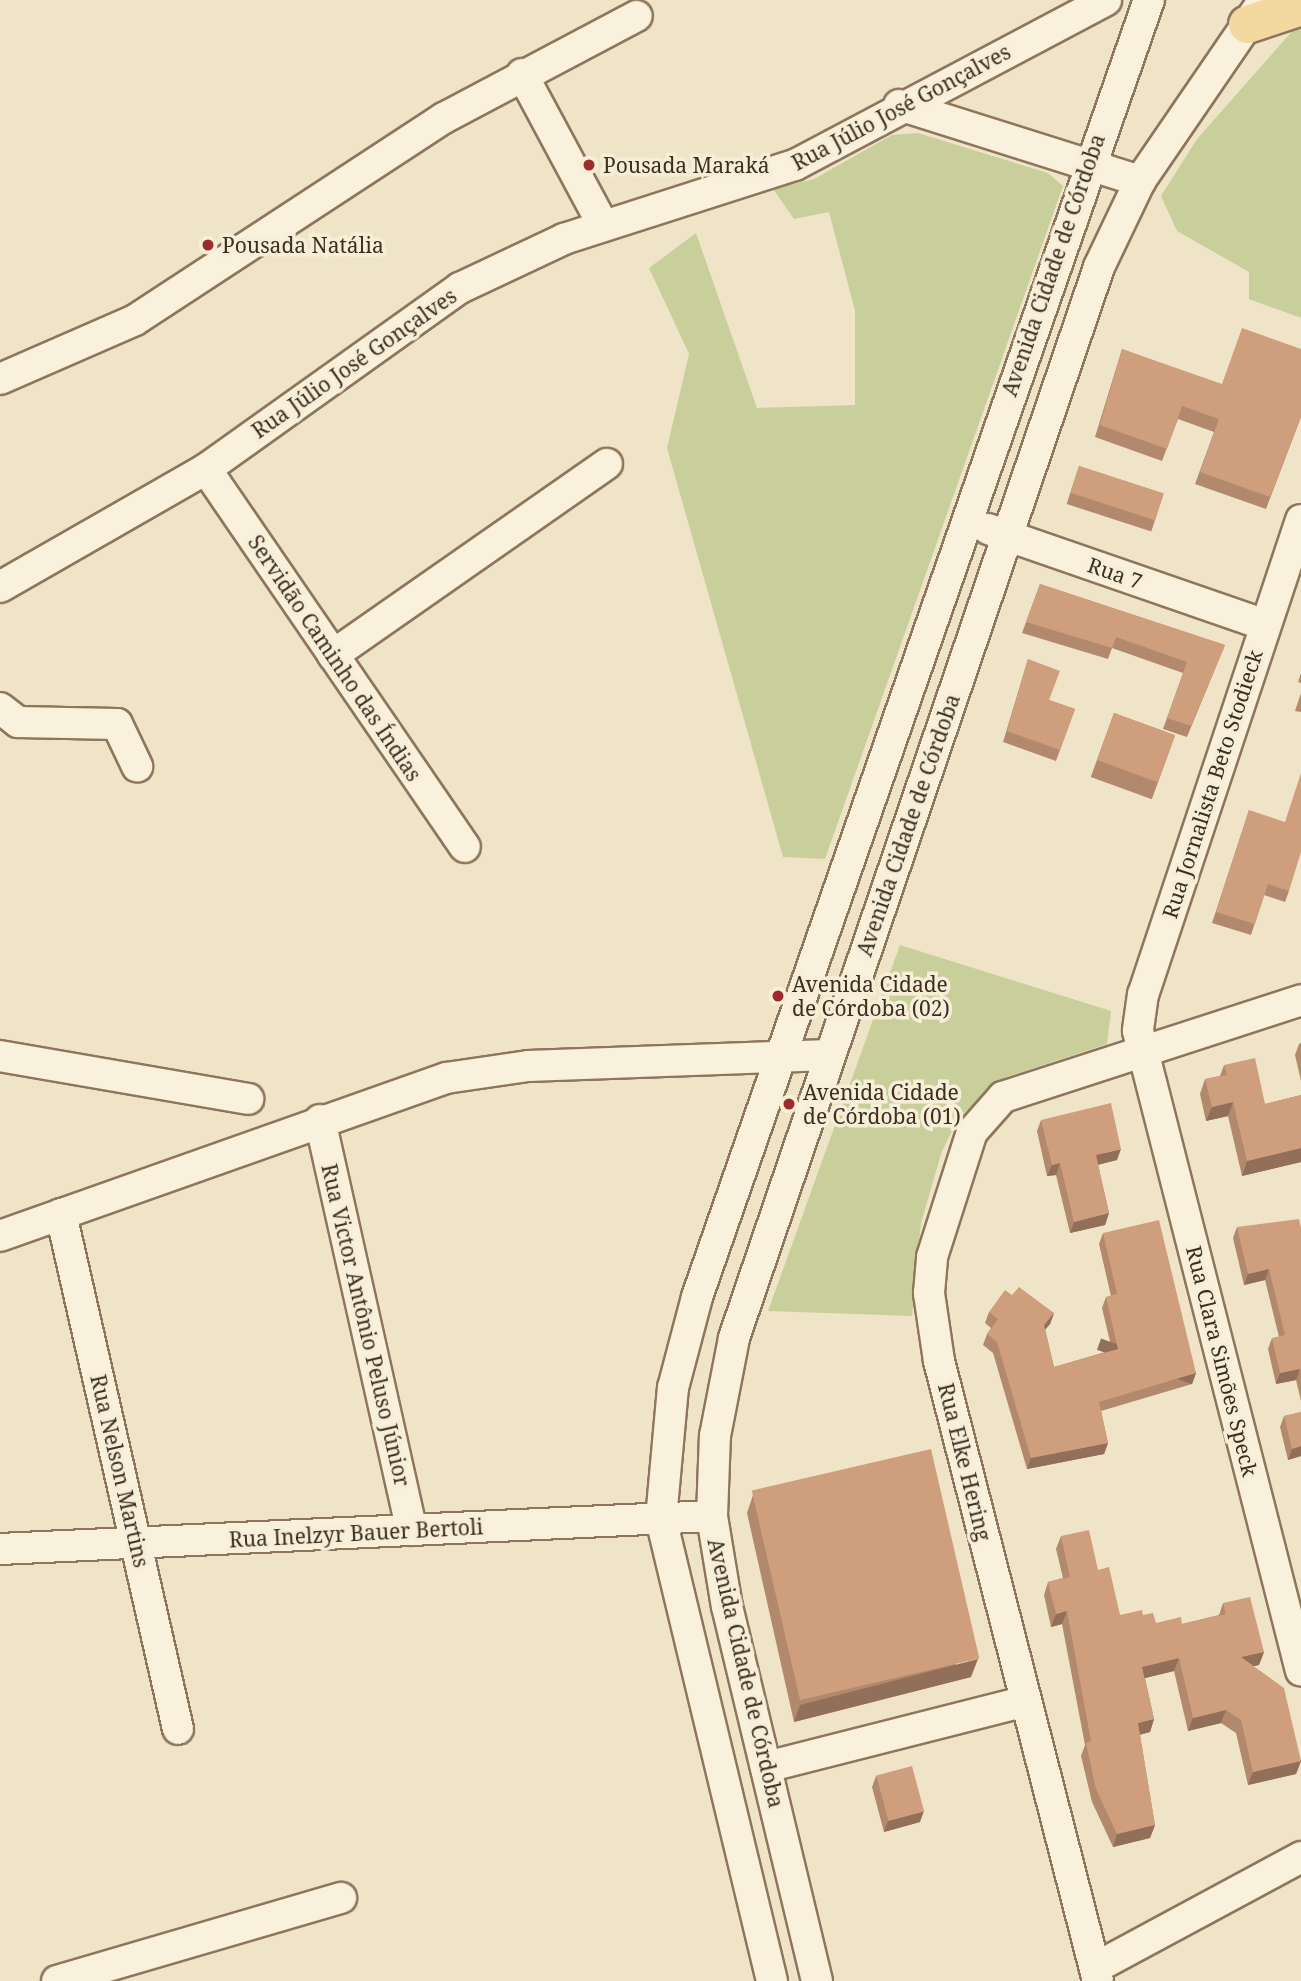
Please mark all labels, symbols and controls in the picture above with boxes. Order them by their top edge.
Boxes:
street label: Rua Júlio José Gonçalves [787,39,1015,175]
street label: Avenida Cidade de Córdoba [996,131,1110,399]
place label: Pousada Maraká [603,152,770,178]
marker: Pousada Maraká [581,157,597,173]
place label: Pousada Natália [222,232,384,258]
marker: Pousada Natália [200,237,216,253]
street label: Rua Júlio José Gonçalves [247,283,461,443]
street label: Servidão Caminho das Índias [243,530,427,786]
street label: Rua 7 [1084,552,1146,594]
street label: Rua Jornalista Beto Stodieck [1157,646,1267,922]
street label: Avenida Cidade de Córdoba [851,691,965,959]
place label: Avenida Cidade de Córdoba (02) [792,971,950,1021]
marker: Avenida Cidade de Córdoba (02) [770,988,786,1004]
place label: Avenida Cidade de Córdoba (01) [803,1079,961,1129]
marker: Avenida Cidade de Córdoba (01) [781,1096,797,1112]
street label: Rua Victor Antônio Peluso Júnior [317,1161,415,1489]
street label: Rua Clara Simões Speck [1181,1243,1263,1479]
street label: Rua Nelson Martins [86,1372,154,1570]
street label: Rua Elke Hering [933,1380,997,1544]
street label: Rua Inelzyr Bauer Bertoli [228,1514,484,1552]
street label: Avenida Cidade de Córdoba [703,1536,789,1810]

